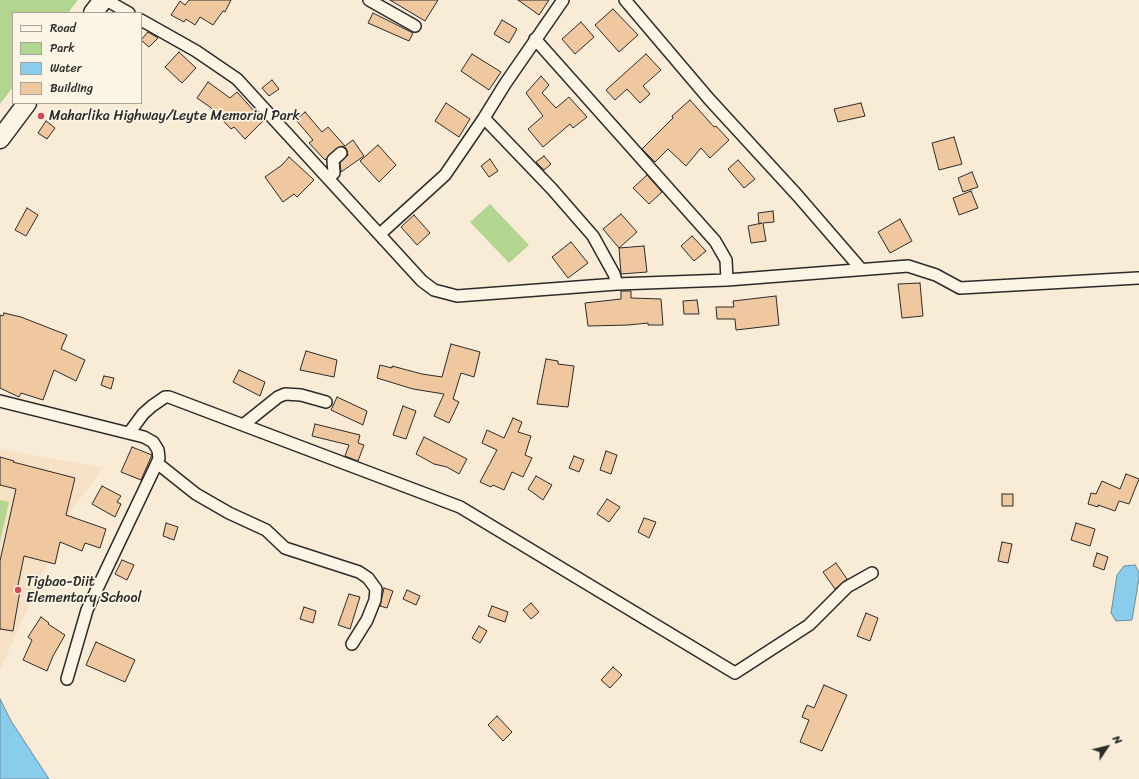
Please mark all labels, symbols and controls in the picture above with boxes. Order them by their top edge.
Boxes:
legend [12,12,142,104]
text: Road [50,17,76,39]
text: Park [50,37,75,59]
text: Water [50,57,82,79]
text: Building [50,77,93,99]
place label: Maharlika Highway/Leyte Memorial Park [49,108,300,124]
marker: Maharlika Highway/Leyte Memorial Park [36,111,46,121]
place label: Tigbao-Diit Elementary School [26,574,142,606]
marker: Tigbao-Diit Elementary School [13,585,23,595]
north arrow [1087,727,1127,767]
text: N [1107,731,1127,748]

